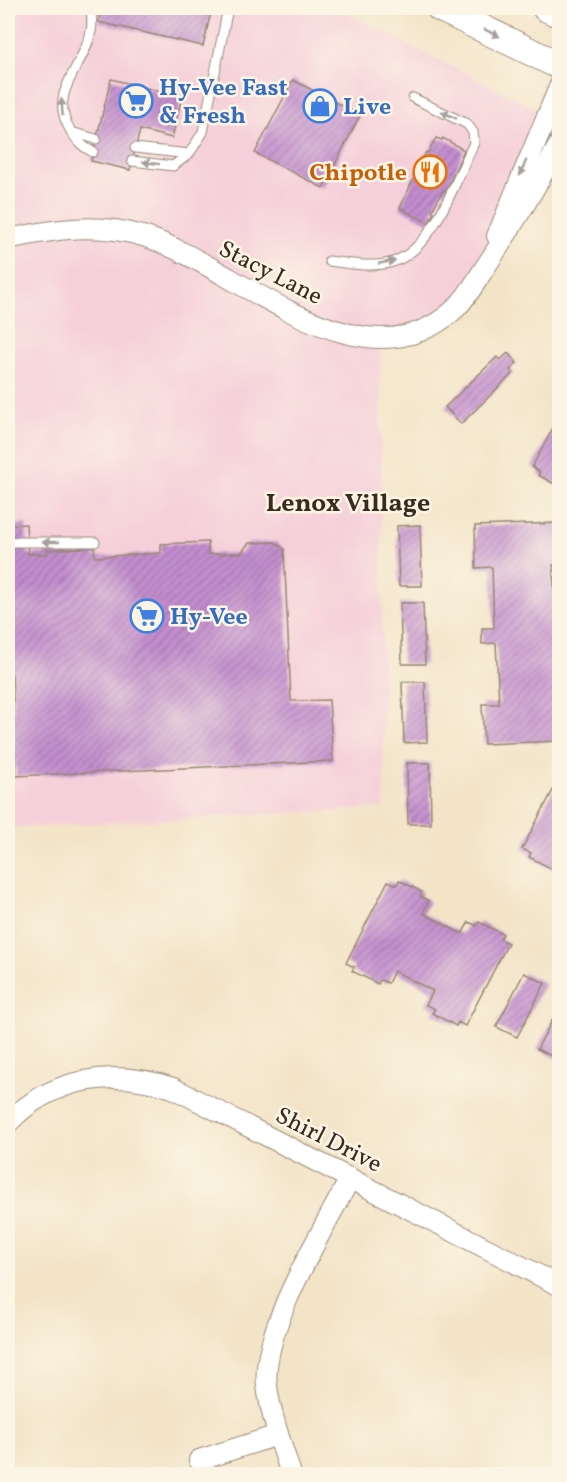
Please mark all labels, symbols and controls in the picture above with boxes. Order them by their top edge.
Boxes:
one-way arrow [484,29,501,38]
place label: Hy-Vee Fast & Fresh [159,72,287,134]
supermarket icon: Hy-Vee Fast & Fresh [118,83,154,119]
shop icon: Live [302,88,338,124]
place label: Live [343,91,391,125]
one-way arrow [58,97,67,116]
one-way arrow [440,111,457,120]
restaurant icon: Chipotle [412,154,448,190]
place label: Chipotle [309,157,407,191]
one-way arrow [141,159,160,168]
one-way arrow [518,159,528,177]
street label: Stacy Lane [212,233,328,314]
one-way arrow [378,257,397,266]
district label: Lenox Village [266,486,430,522]
one-way arrow [42,537,61,547]
supermarket icon: Hy-Vee [129,598,165,634]
place label: Hy-Vee [170,601,248,635]
street label: Shirl Drive [269,1099,387,1182]

